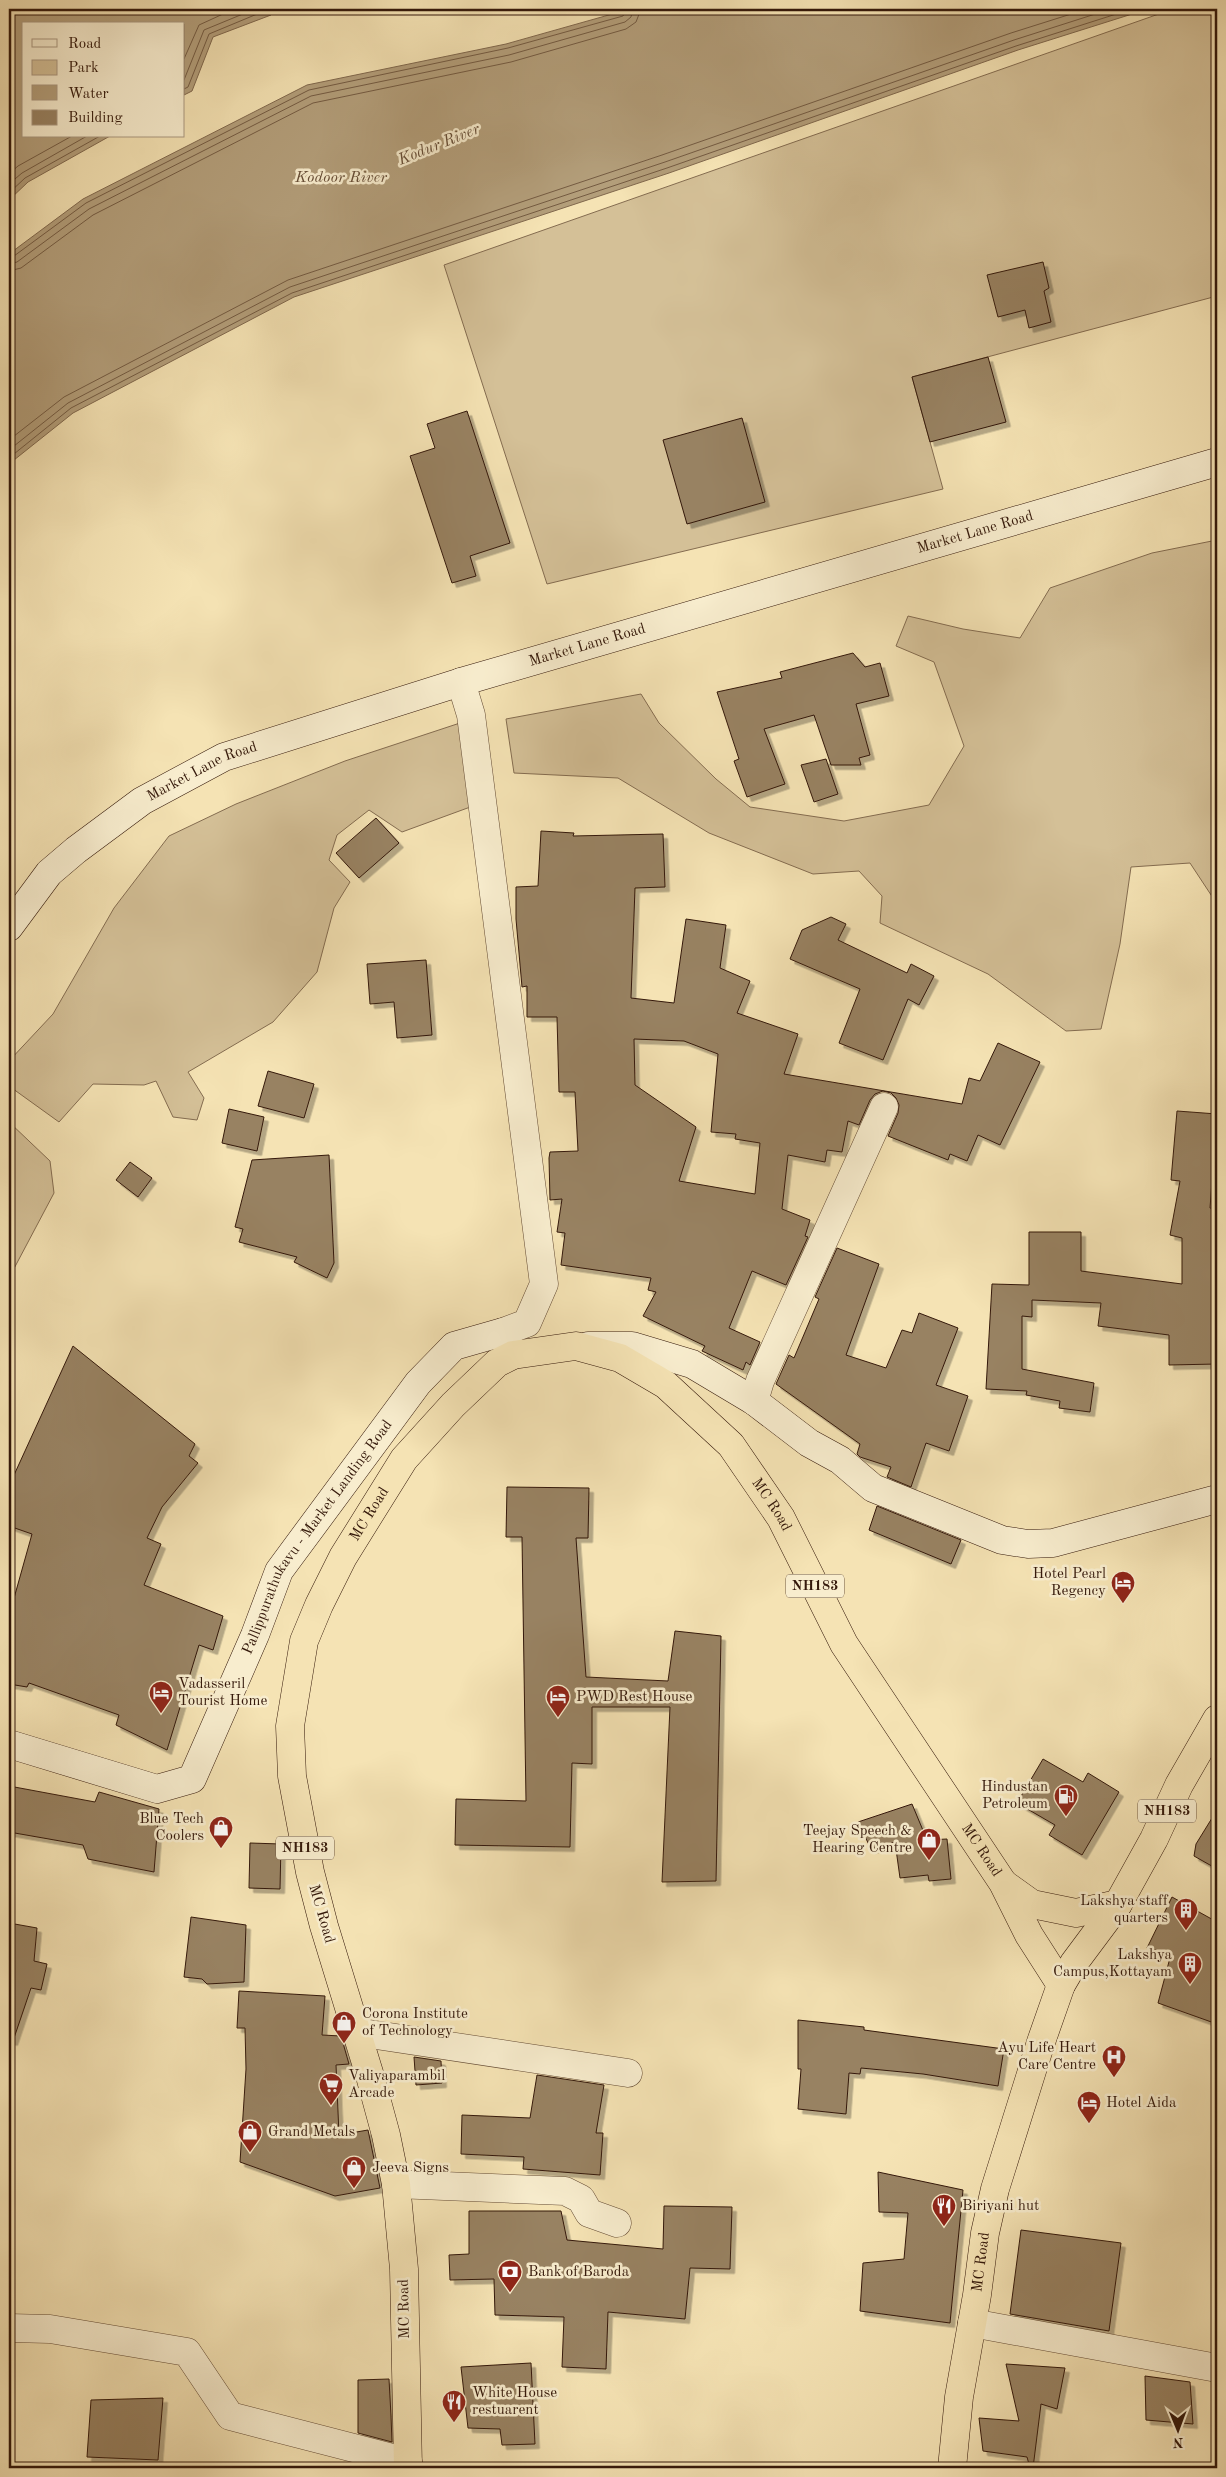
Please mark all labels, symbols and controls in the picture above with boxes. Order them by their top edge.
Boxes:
legend [22,22,185,138]
text: Road [68,37,102,52]
text: Park [68,61,99,76]
text: Water [68,87,109,102]
text: Building [68,111,123,126]
water label: Kodur River [395,121,483,169]
water label: Kodoor River [294,170,388,186]
street label: Market Lane Road [915,508,1035,556]
street label: Market Lane Road [527,621,647,669]
street label: Market Lane Road [145,739,259,804]
street label: Pallippurathukavu - Market Landing Road [240,1417,395,1657]
street label: MC Road [749,1475,794,1534]
street label: MC Road [347,1485,392,1544]
place label: Hotel Pearl Regency [1032,1567,1106,1599]
hotel icon: Hotel Pearl Regency [1110,1570,1136,1604]
road number: NH183 [786,1574,844,1598]
place label: Vadasseril Tourist Home [178,1677,267,1709]
hotel icon: Vadasseril Tourist Home [148,1680,174,1714]
hotel icon: PWD Rest House [545,1684,571,1718]
place label: PWD Rest House [576,1690,693,1705]
place label: Hindustan Petroleum [981,1780,1048,1812]
fuel station icon: Hindustan Petroleum [1053,1783,1079,1817]
road number: NH183 [1138,1800,1196,1822]
place label: Blue Tech Coolers [139,1812,204,1844]
shop icon: Blue Tech Coolers [208,1815,234,1849]
street label: MC Road [958,1821,1004,1880]
place label: Teejay Speech & Hearing Centre [803,1824,912,1856]
shop icon: Teejay Speech & Hearing Centre [916,1827,942,1861]
road number: NH183 [276,1836,334,1860]
street label: MC Road [305,1883,337,1945]
place label: Lakshya staff quarters [1080,1894,1169,1926]
building icon: Lakshya staff quarters [1173,1897,1199,1931]
place label: Lakshya Campus,Kottayam [1053,1948,1173,1980]
building icon: Lakshya Campus,Kottayam [1177,1951,1203,1985]
place label: Corona Institute of Technology [362,2007,468,2039]
shop icon: Corona Institute of Technology [331,2010,357,2044]
place label: Ayu Life Heart Care Centre [997,2041,1096,2073]
hospital icon: Ayu Life Heart Care Centre [1101,2044,1127,2078]
place label: Valiyaparambil Arcade [348,2069,445,2101]
supermarket icon: Valiyaparambil Arcade [318,2072,344,2106]
hotel icon: Hotel Aida [1076,2090,1102,2124]
place label: Hotel Aida [1106,2096,1177,2111]
shop icon: Grand Metals [237,2119,263,2153]
place label: Grand Metals [268,2125,355,2140]
shop icon: Jeeva Signs [341,2155,367,2189]
place label: Jeeva Signs [372,2161,449,2176]
restaurant icon: Biriyani hut [931,2193,957,2227]
place label: Biriyani hut [962,2199,1039,2214]
street label: MC Road [970,2231,993,2293]
bank icon: Bank of Baroda [497,2259,523,2293]
place label: Bank of Baroda [528,2265,630,2280]
street label: MC Road [397,2279,413,2339]
place label: White House restuarent [472,2386,557,2418]
restaurant icon: White House restuarent [441,2389,467,2423]
north arrow [1154,2404,1204,2454]
text: N [1172,2435,1184,2449]

